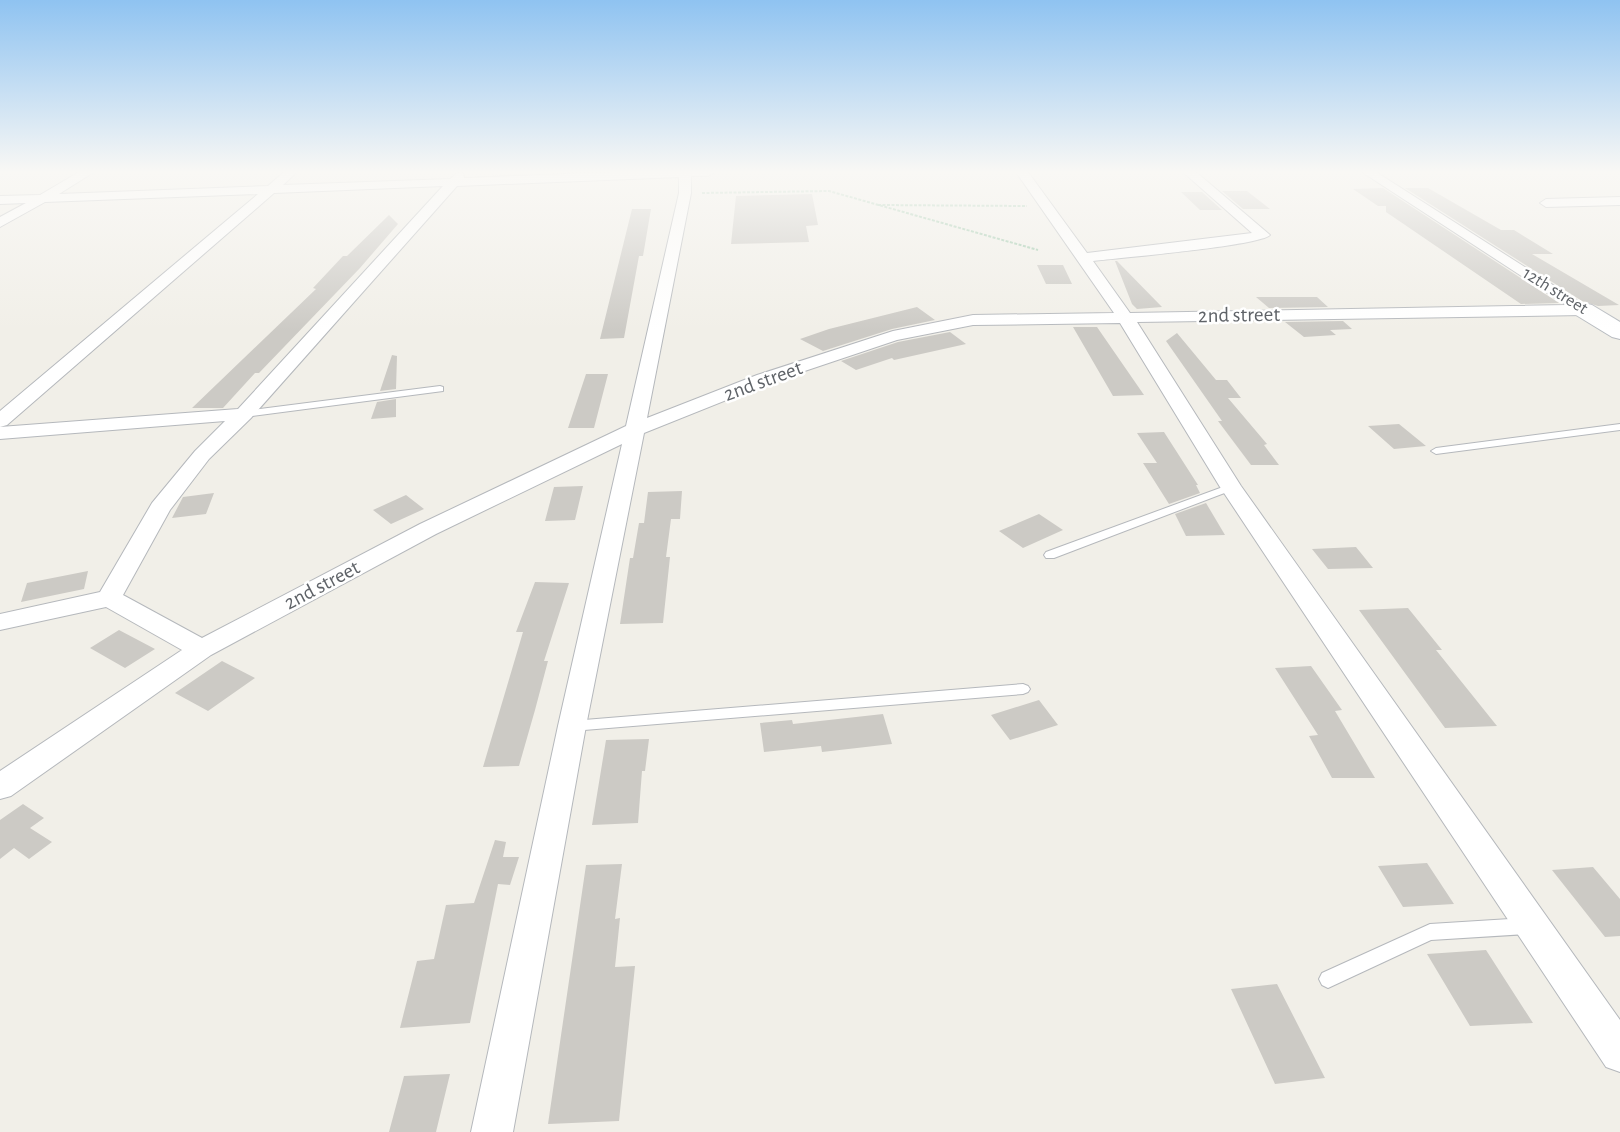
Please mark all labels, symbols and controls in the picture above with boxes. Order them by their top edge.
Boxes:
street label: 12th street [1519,264,1591,318]
street label: 2nd street [1198,304,1280,326]
street label: 2nd street [721,357,805,405]
street label: 2nd street [281,556,363,614]

